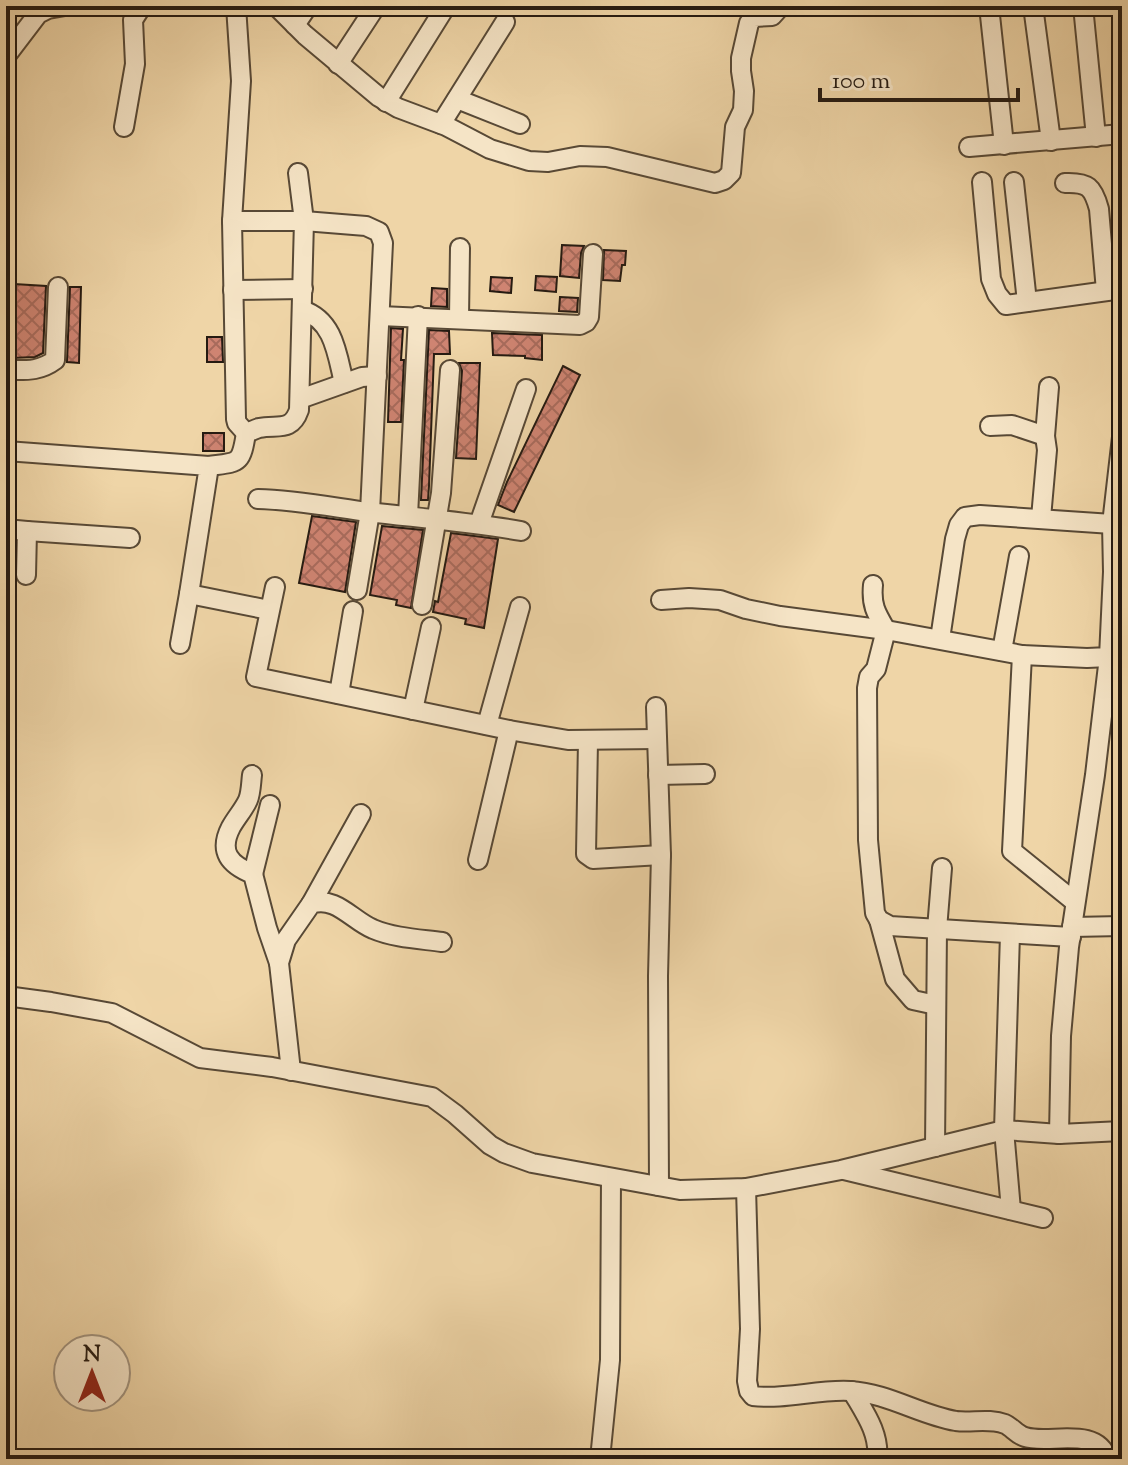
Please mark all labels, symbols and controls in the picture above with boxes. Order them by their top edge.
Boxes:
scale bar [820,52,1018,102]
text: 100 m [832,65,890,99]
north arrow [52,1333,132,1413]
text: N [83,1340,101,1372]

